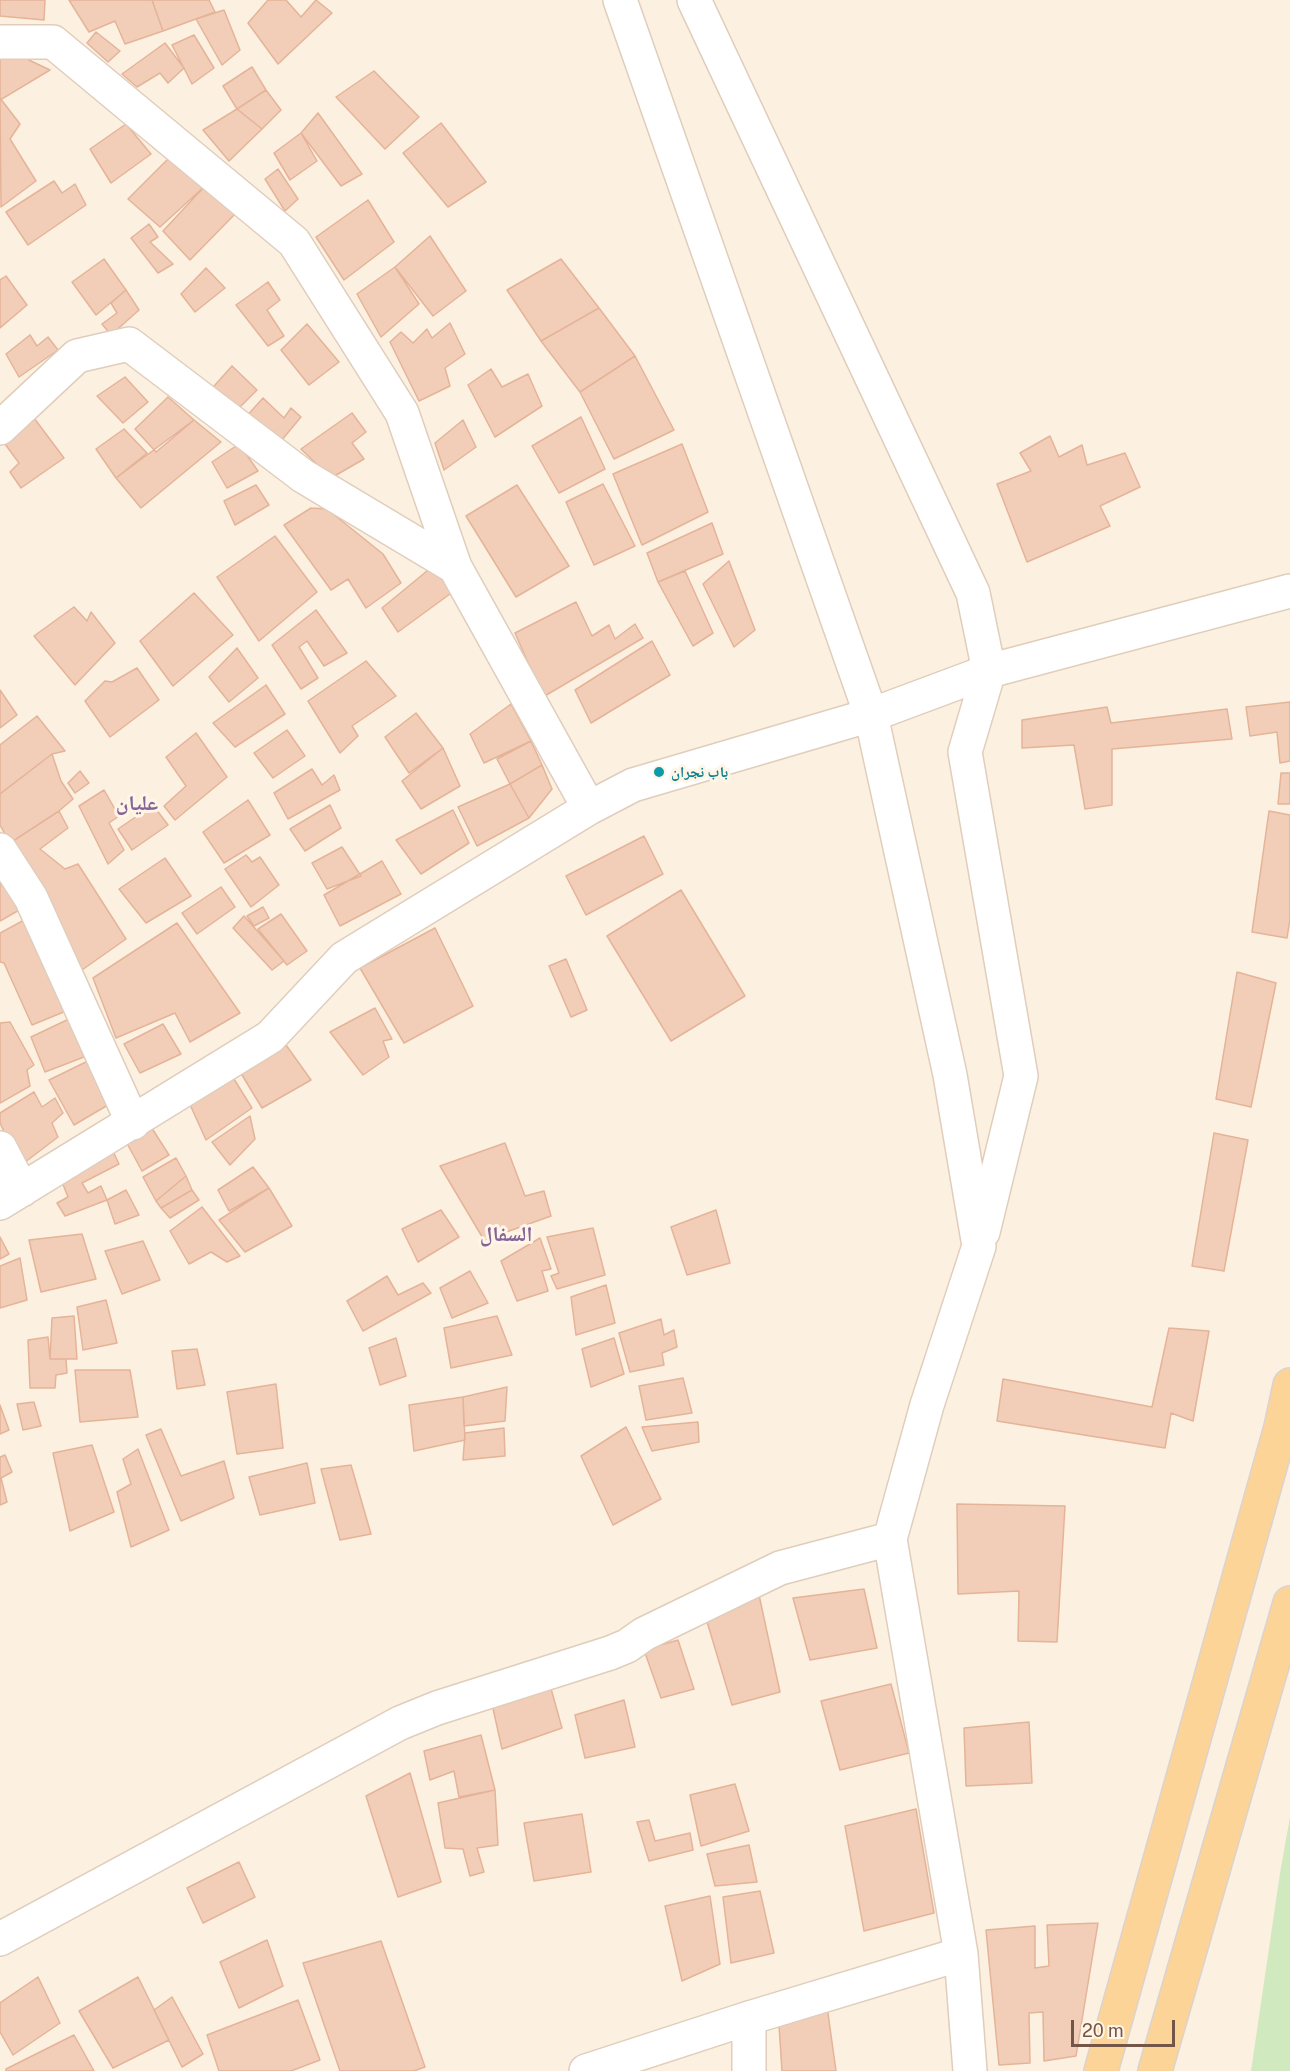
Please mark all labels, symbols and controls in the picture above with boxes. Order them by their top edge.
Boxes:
place label: باب نجران [671,763,728,781]
marker: باب نجران [652,765,666,779]
district label: عليان [116,791,158,817]
district label: السفال [480,1222,532,1248]
scale bar [1074,2008,1178,2046]
text: 20 m [1082,2020,1124,2041]

